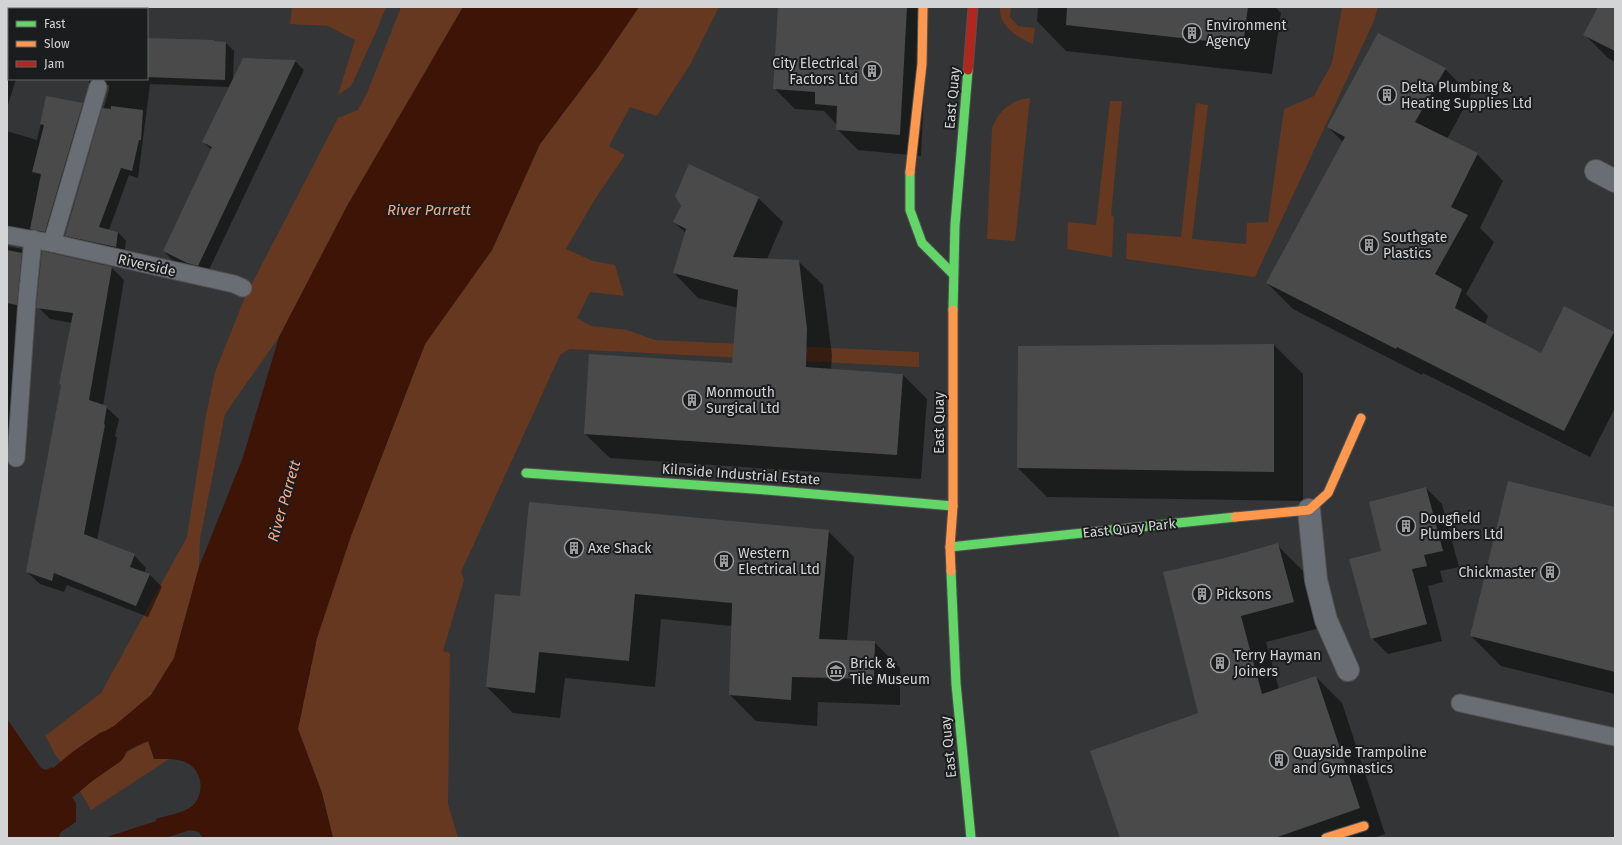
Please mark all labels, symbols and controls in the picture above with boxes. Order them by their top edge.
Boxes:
legend [8,8,148,80]
text: Fast [44,17,66,31]
place label: Environment Agency [1206,17,1287,50]
building icon: Environment Agency [1181,22,1203,44]
text: Slow [44,37,70,51]
place label: City Electrical Factors Ltd [772,55,858,88]
text: Jam [44,57,64,71]
building icon: City Electrical Factors Ltd [861,60,883,82]
street label: East Quay [941,66,964,130]
place label: Delta Plumbing & Heating Supplies Ltd [1401,79,1532,112]
building icon: Delta Plumbing & Heating Supplies Ltd [1376,84,1398,106]
water label: River Parrett [387,201,472,219]
place label: Southgate Plastics [1383,229,1447,262]
building icon: Southgate Plastics [1358,234,1380,256]
street label: Riverside [116,251,177,280]
place label: Monmouth Surgical Ltd [706,384,780,417]
building icon: Monmouth Surgical Ltd [681,389,703,411]
street label: East Quay [931,392,948,454]
water label: River Parrett [264,458,304,544]
street label: Kilnside Industrial Estate [661,460,821,489]
place label: Dougfield Plumbers Ltd [1420,510,1503,543]
street label: East Quay Park [1082,515,1177,542]
building icon: Dougfield Plumbers Ltd [1395,515,1417,537]
building icon: Axe Shack [563,537,585,559]
place label: Axe Shack [588,540,652,557]
place label: Western Electrical Ltd [738,545,820,578]
building icon: Western Electrical Ltd [713,550,735,572]
building icon: Chickmaster [1539,561,1561,583]
place label: Chickmaster [1458,564,1537,581]
building icon: Picksons [1191,583,1213,605]
place label: Picksons [1216,586,1272,603]
place label: Terry Hayman Joiners [1234,647,1321,680]
building icon: Terry Hayman Joiners [1209,652,1231,674]
place label: Brick & Tile Museum [850,655,930,688]
museum icon: Brick & Tile Museum [825,660,847,682]
street label: East Quay [937,715,960,779]
place label: Quayside Trampoline and Gymnastics [1293,744,1427,777]
building icon: Quayside Trampoline and Gymnastics [1268,749,1290,771]

